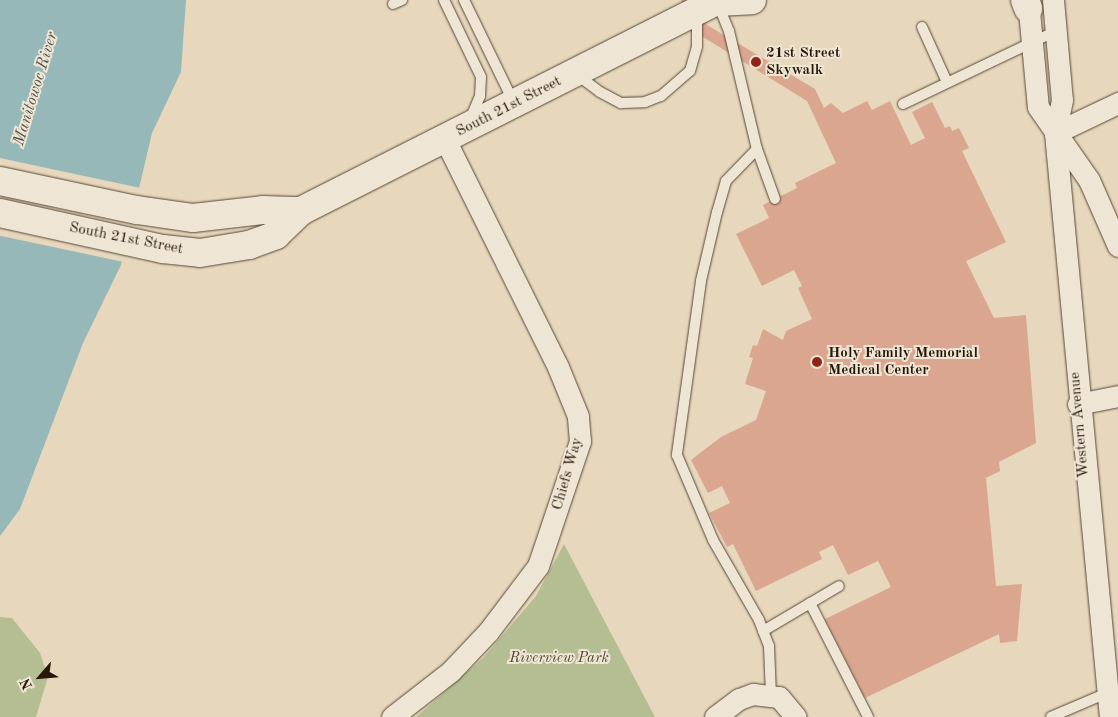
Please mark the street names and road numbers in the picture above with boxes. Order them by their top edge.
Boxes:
street label: South 21st Street [453,73,565,141]
street label: South 21st Street [68,219,184,259]
street label: Western Avenue [1066,371,1094,479]
street label: Chiefs Way [549,436,587,512]

